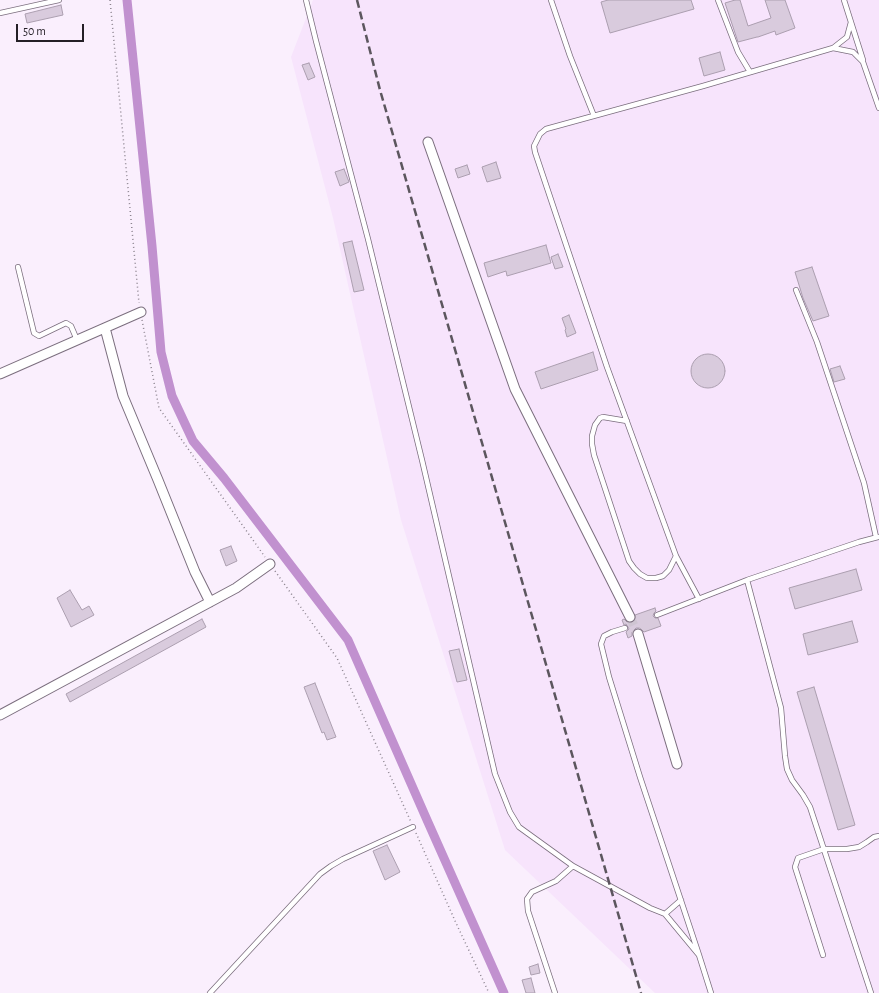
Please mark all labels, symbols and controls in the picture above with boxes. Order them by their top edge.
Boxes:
scale bar [18,16,86,42]
text: 50 m [23,25,46,37]

